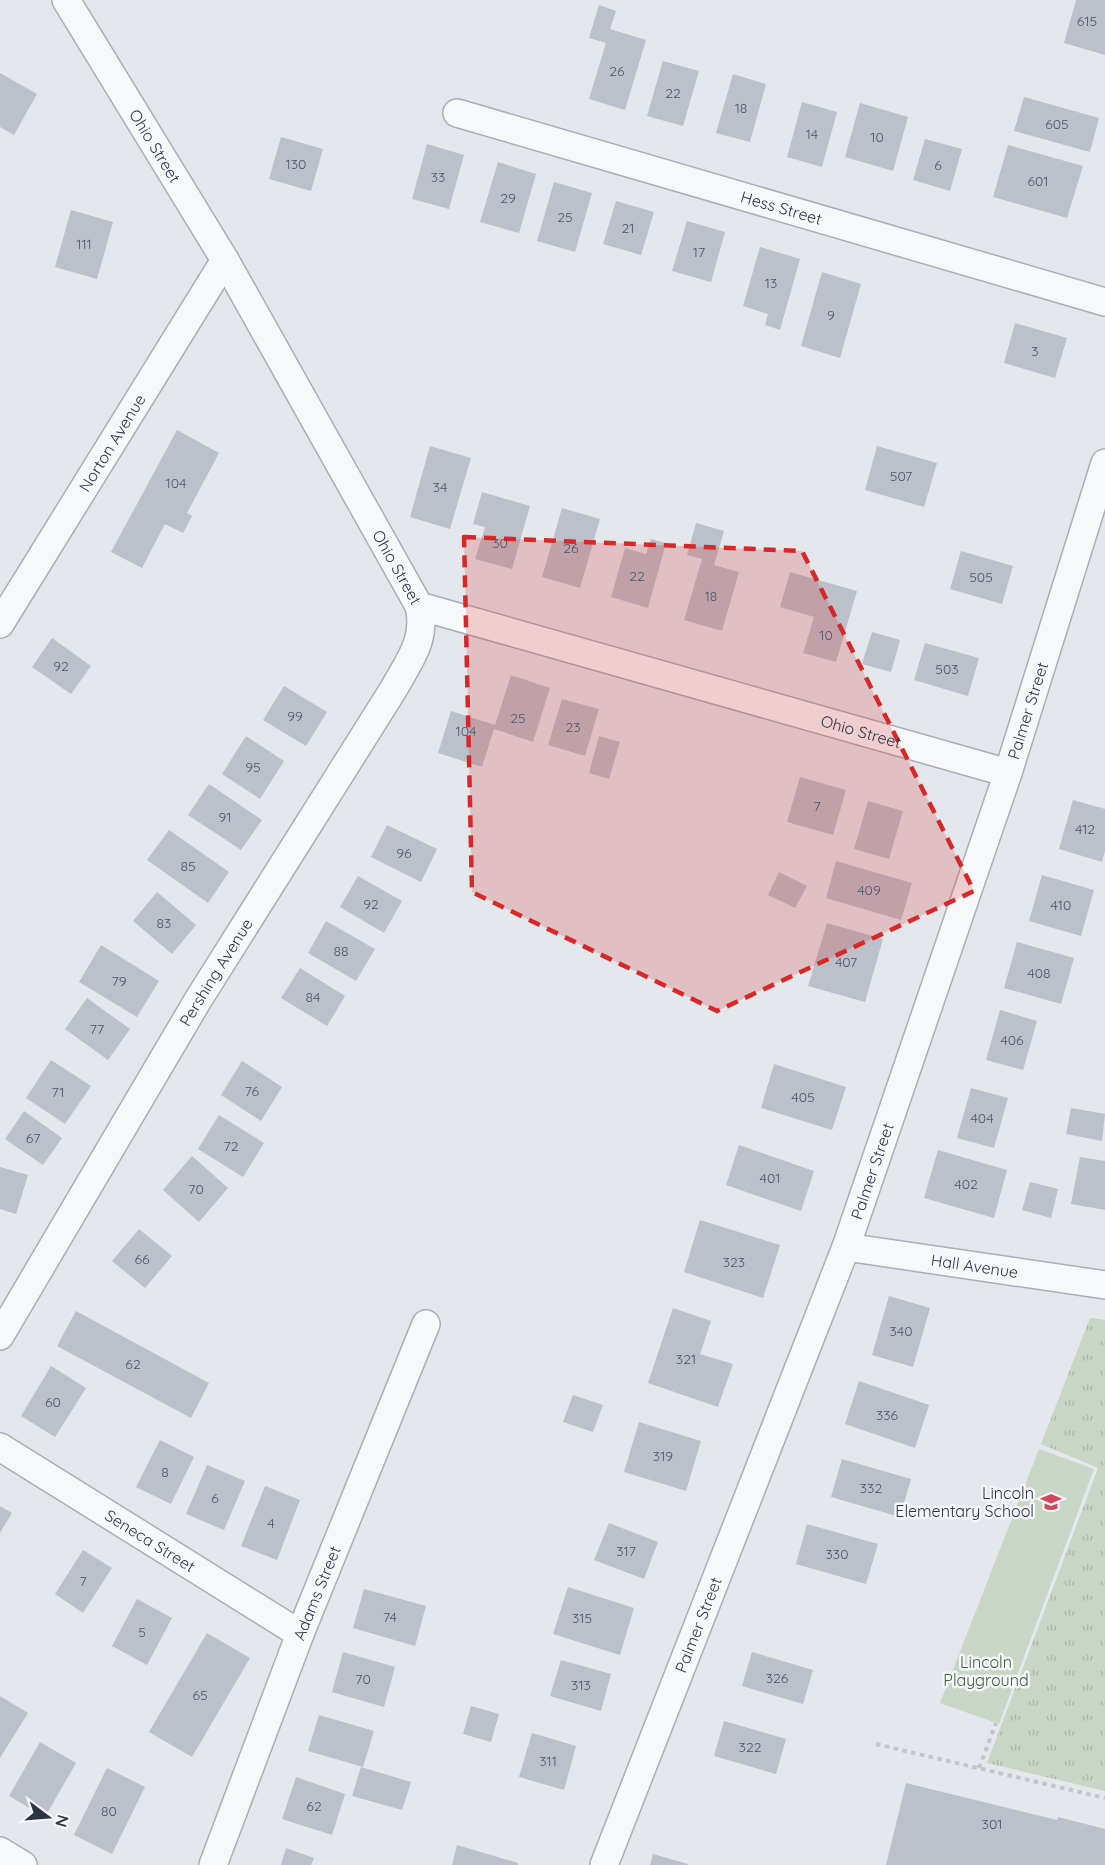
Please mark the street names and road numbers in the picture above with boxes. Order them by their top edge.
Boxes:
street label: Ohio Street [125,105,185,186]
street label: Hess Street [738,186,824,229]
street label: Norton Avenue [74,390,150,495]
street label: Ohio Street [368,526,426,608]
street label: Palmer Street [1003,659,1052,762]
street label: Ohio Street [819,710,904,752]
street label: Pershing Avenue [175,915,257,1030]
street label: Palmer Street [846,1120,898,1222]
street label: Hall Avenue [930,1250,1019,1282]
street label: Seneca Street [101,1505,199,1576]
street label: Adams Street [289,1543,345,1643]
street label: Palmer Street [670,1574,726,1675]

